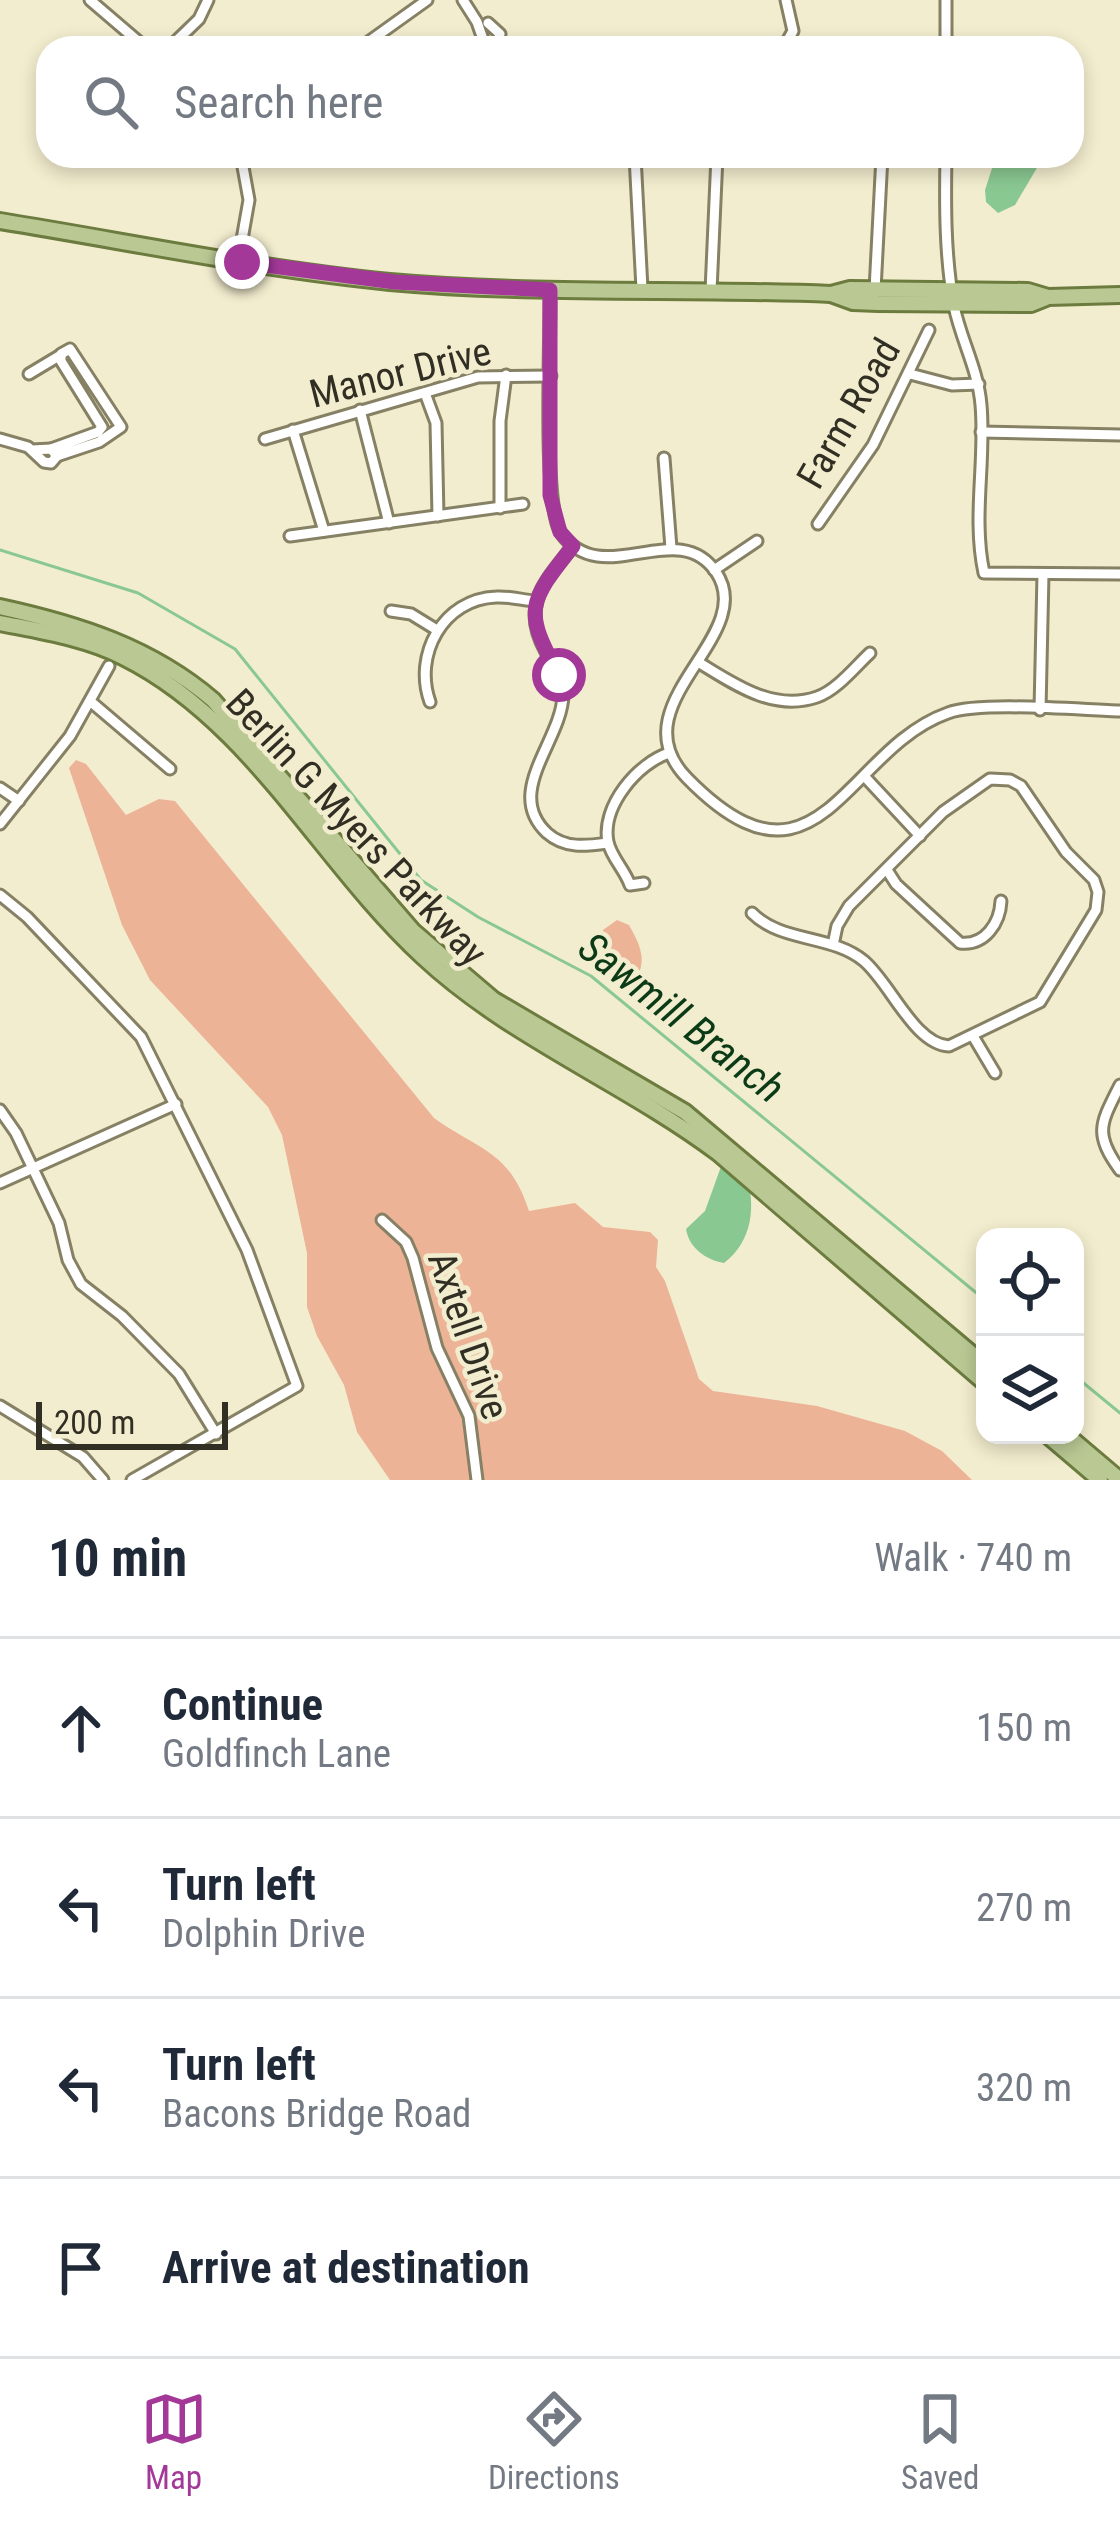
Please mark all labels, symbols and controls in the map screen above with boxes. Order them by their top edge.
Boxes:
search box [36,36,1084,168]
icon: search [78,69,144,135]
text: Search here [174,76,383,129]
route end [215,235,269,289]
street label: Manor Drive [305,328,496,418]
street label: Farm Road [788,330,910,497]
route start [532,648,586,702]
street label: Berlin G Myers Parkway [216,680,496,975]
water label: Sawmill Branch [569,922,794,1113]
map controls [976,1228,1084,1444]
button: locate [976,1228,1084,1336]
street label: Axtell Drive [418,1246,518,1425]
button: layers [976,1336,1084,1444]
scale bar [36,1396,228,1449]
text: 200 m [54,1403,135,1442]
text: 10 min [48,1529,187,1588]
text: Walk · 740 m [874,1535,1072,1581]
text: Continue [162,1678,323,1731]
icon: ahead [48,1695,114,1761]
text: 150 m [976,1705,1072,1751]
text: Goldfinch Lane [162,1731,391,1777]
text: Turn left [162,1858,316,1911]
icon: left [48,1875,114,1941]
text: 270 m [976,1885,1072,1931]
text: Dolphin Drive [162,1911,365,1957]
text: Turn left [162,2038,316,2091]
icon: left [48,2055,114,2121]
text: 320 m [976,2065,1072,2111]
text: Bacons Bridge Road [162,2091,471,2137]
icon: arrive [48,2235,114,2301]
text: Arrive at destination [162,2241,530,2294]
tab: Map [141,2386,207,2497]
tab: Directions [488,2386,620,2497]
tab: Saved [901,2386,979,2497]

